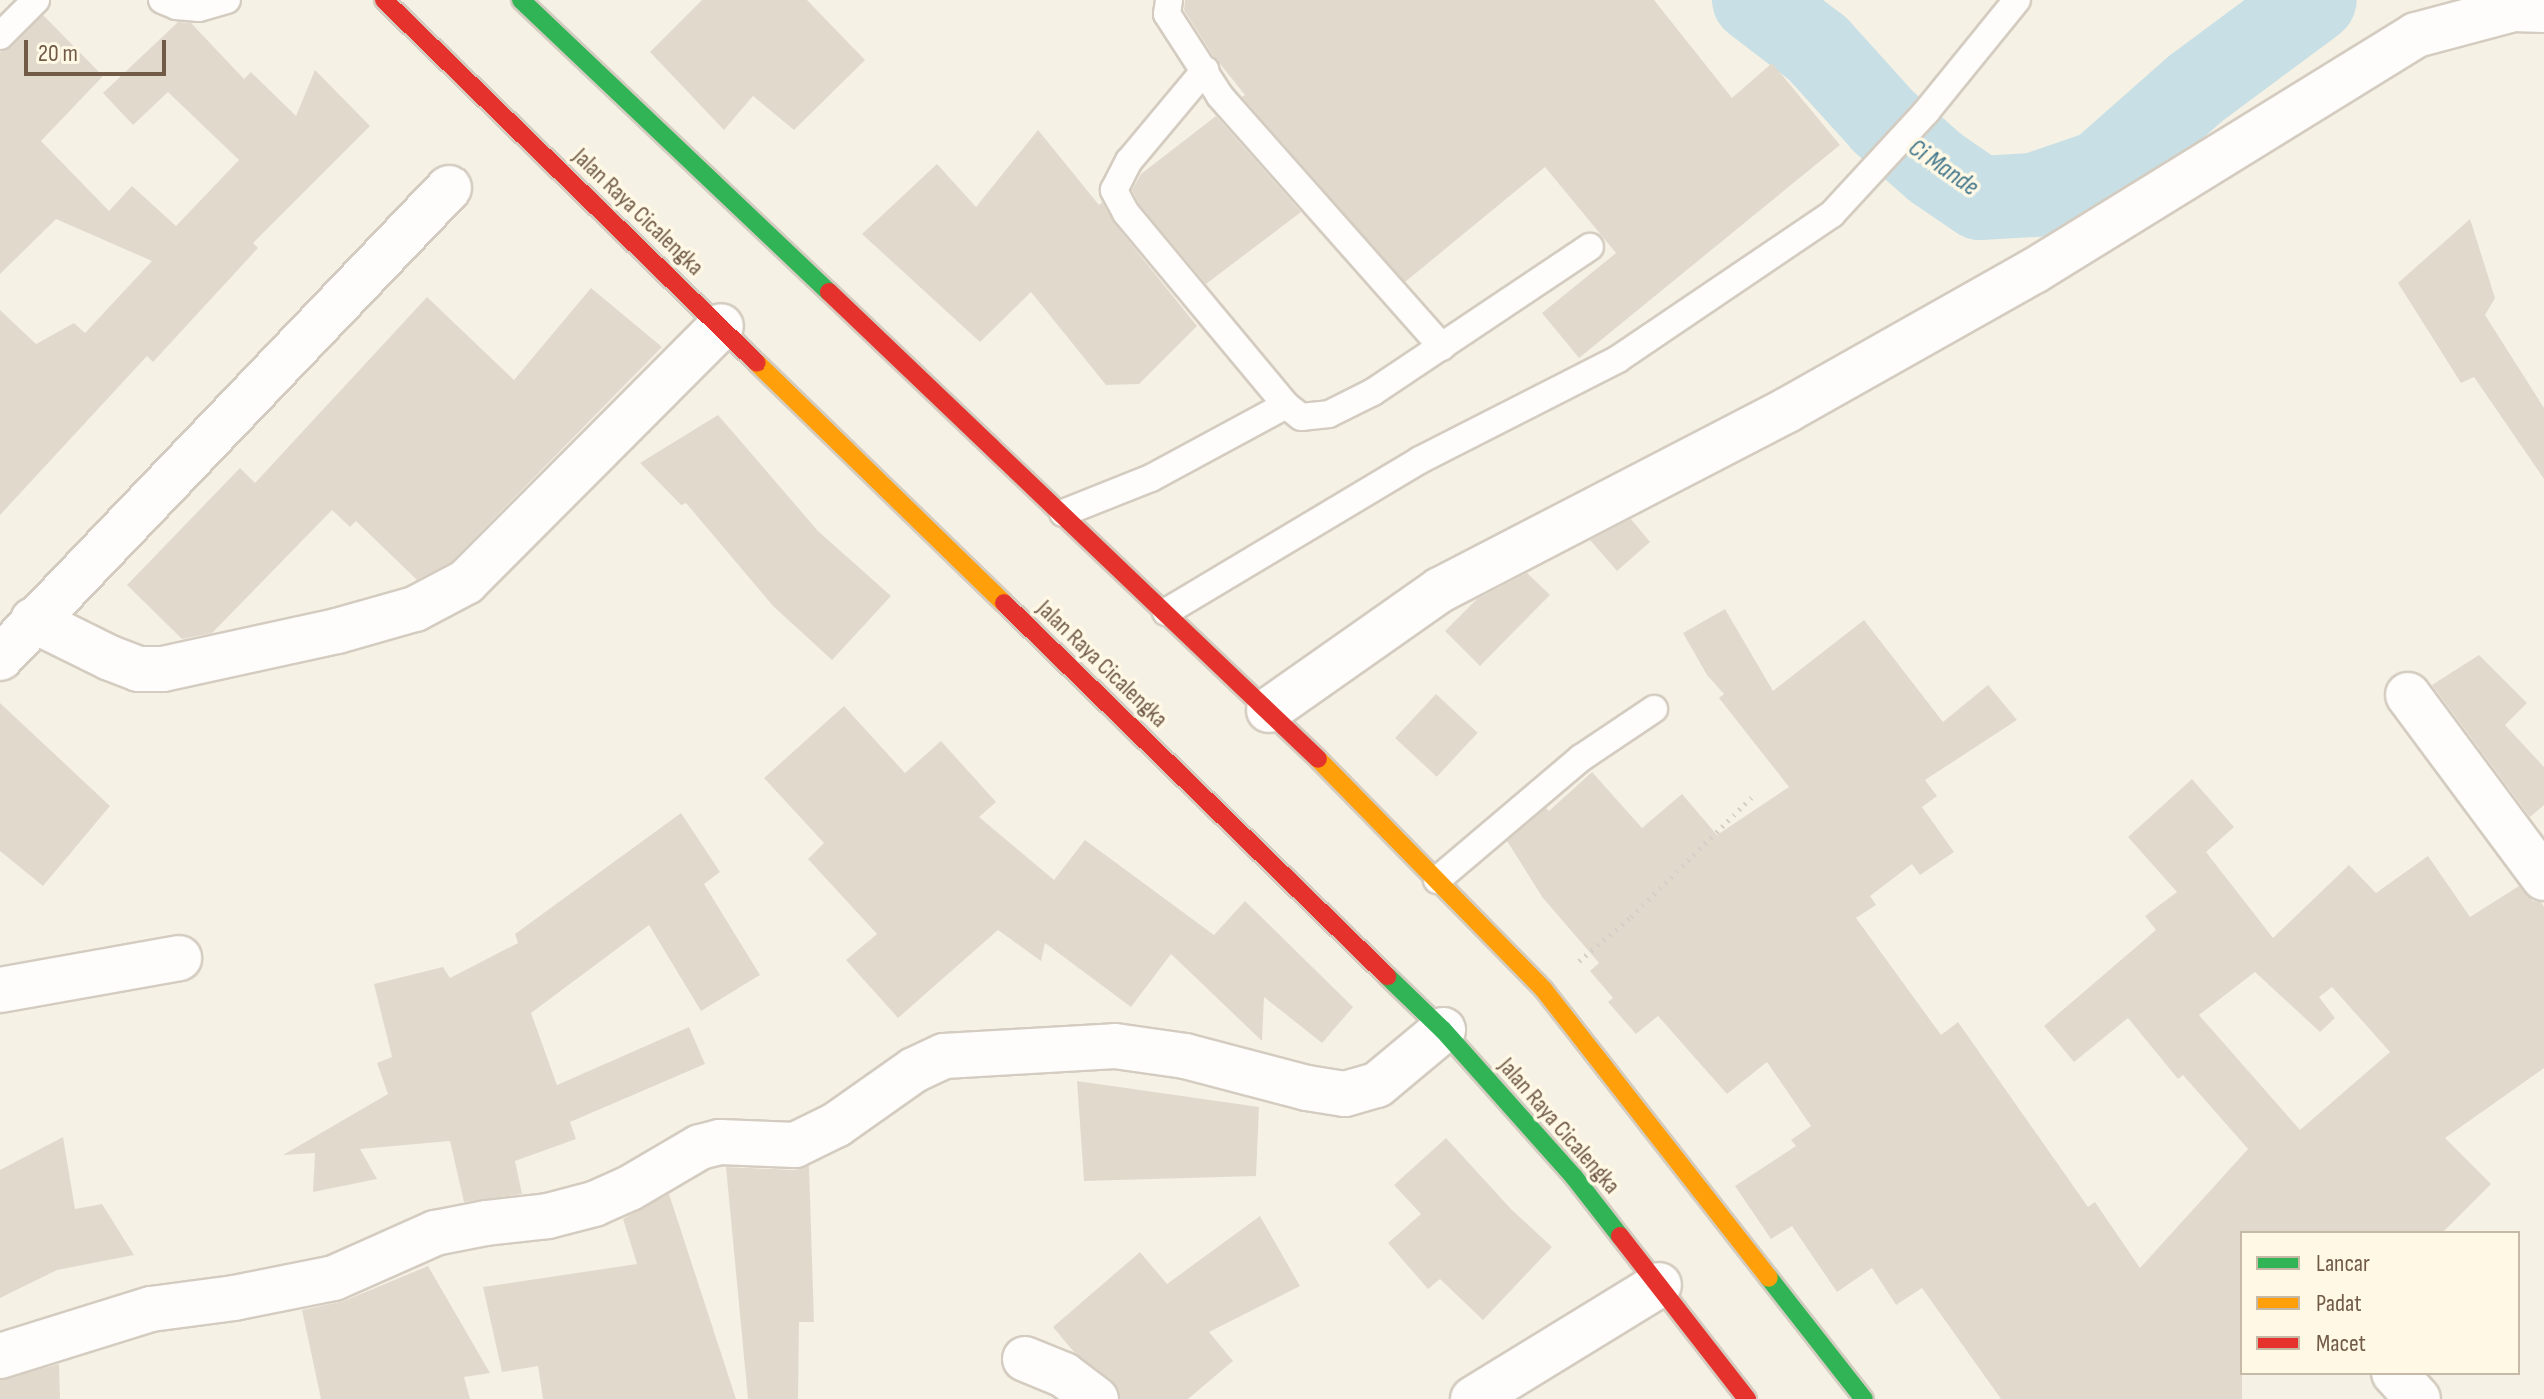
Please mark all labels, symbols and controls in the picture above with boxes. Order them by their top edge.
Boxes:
scale bar [28,24,170,74]
text: 20 m [38,39,78,68]
water label: Ci Mande [1902,133,1984,203]
street label: Jalan Raya Cicalengka [567,142,709,282]
street label: Jalan Raya Cicalengka [1031,594,1173,734]
street label: Jalan Raya Cicalengka [1492,1052,1626,1200]
legend [2240,1231,2520,1375]
text: Lancar [2316,1249,2370,1278]
text: Padat [2316,1289,2362,1318]
text: Macet [2316,1329,2366,1358]

